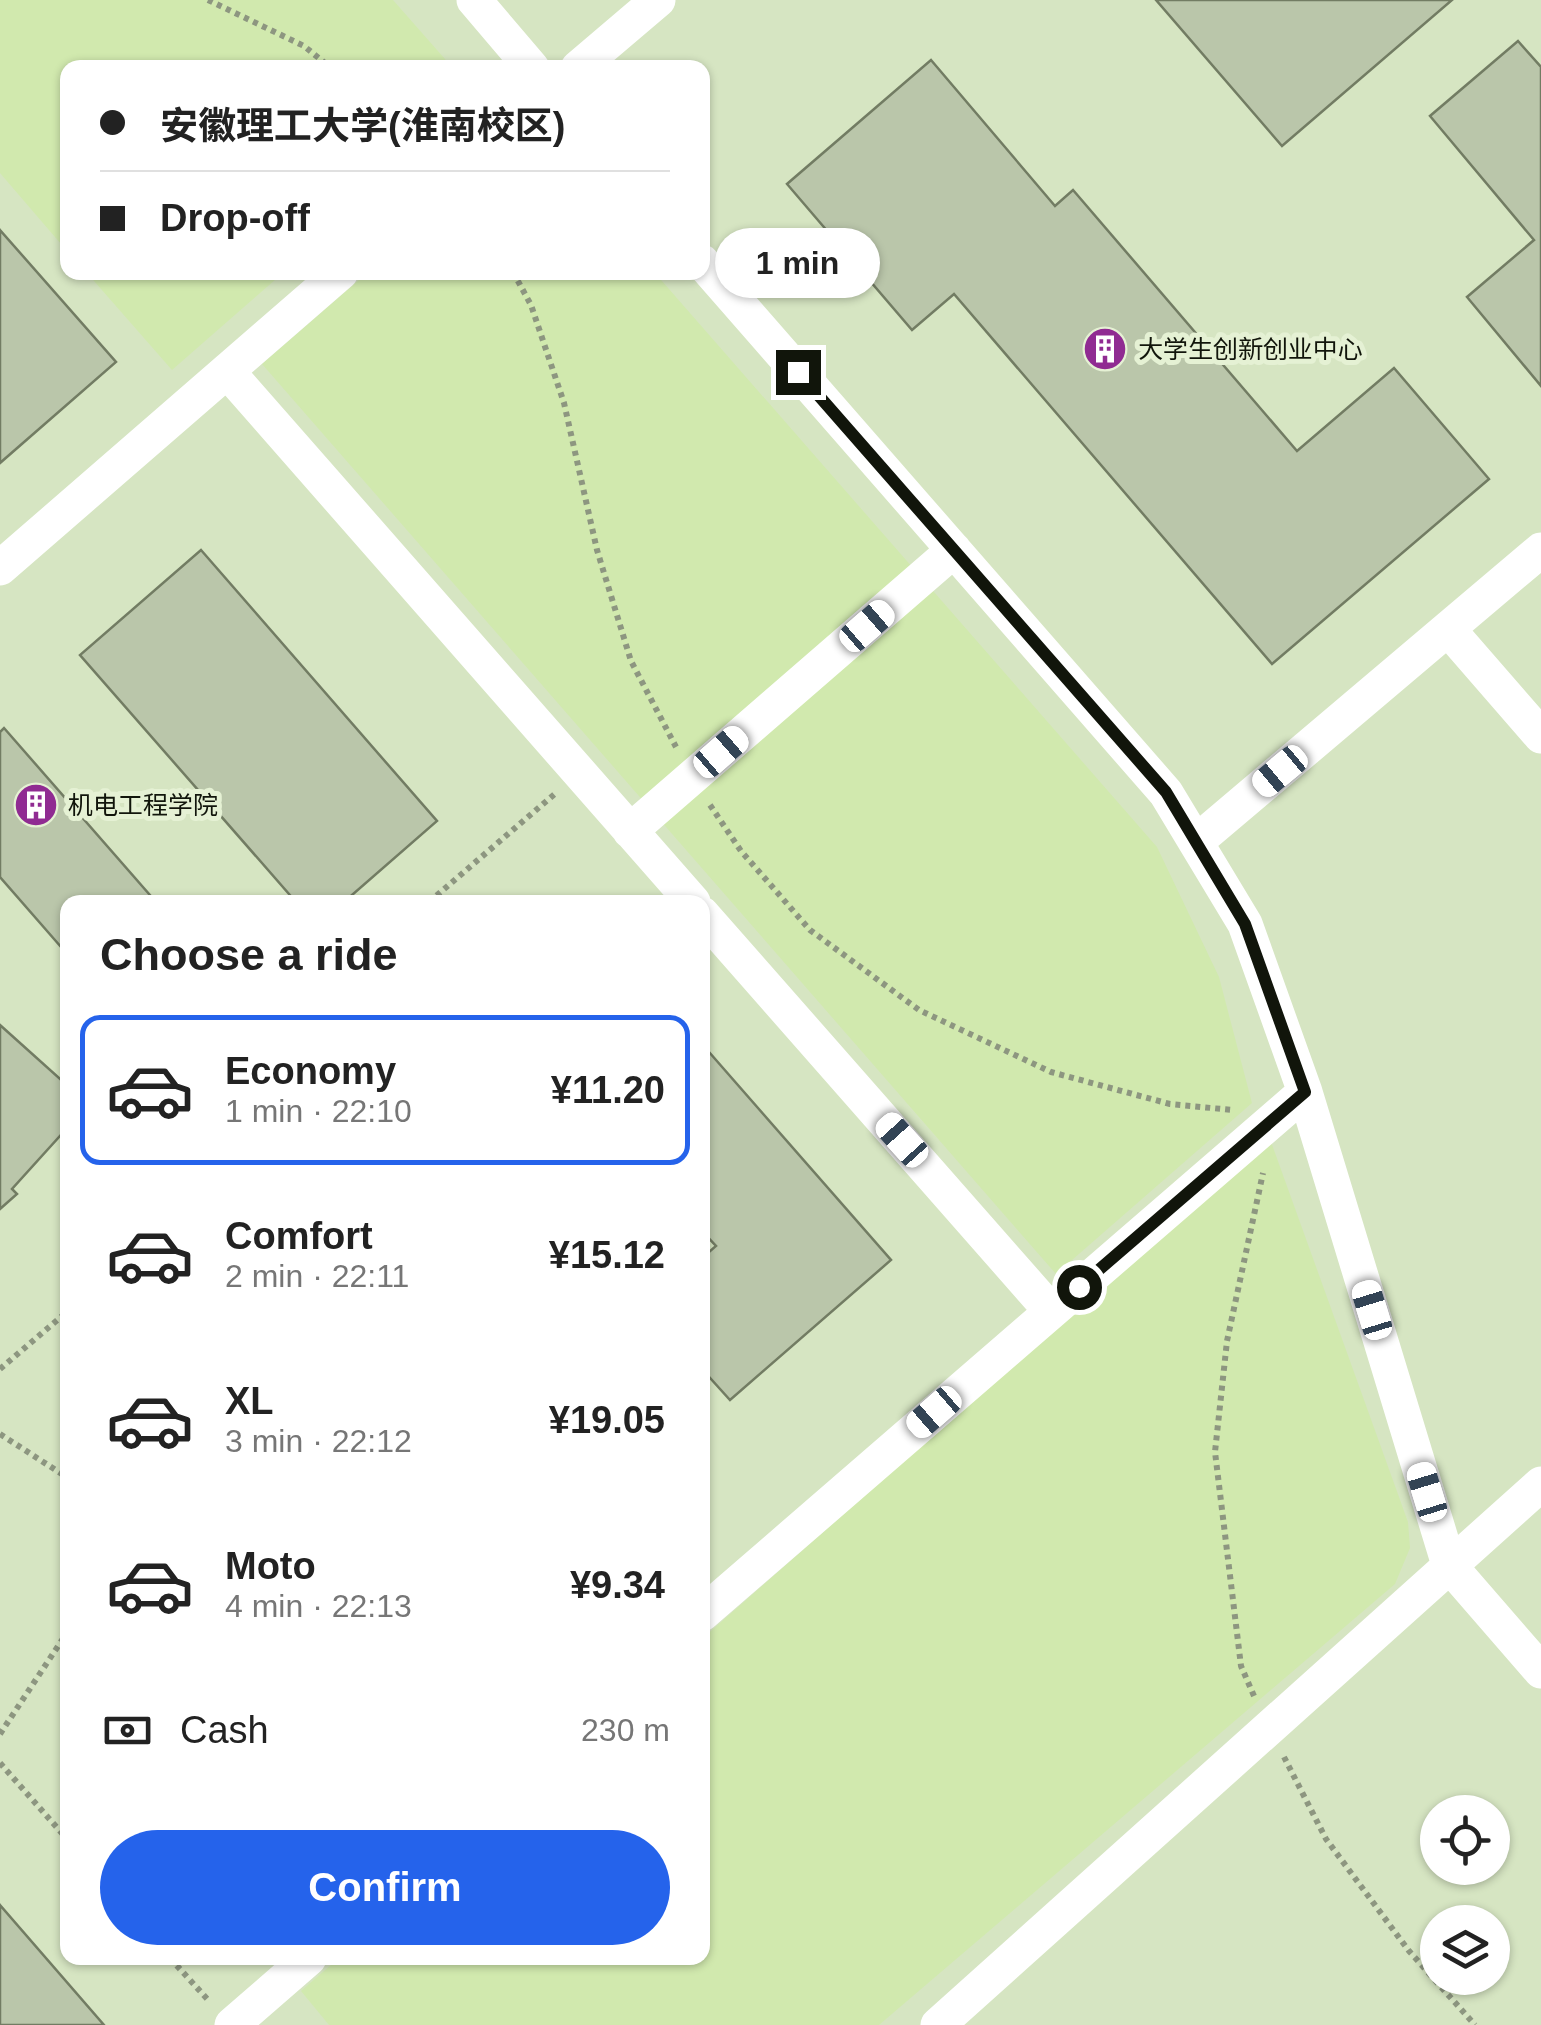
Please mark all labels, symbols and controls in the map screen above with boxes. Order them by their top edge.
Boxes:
text: 安徽理工大学(淮南校区) [160,105,565,147]
text: Drop-off [160,197,310,239]
callout: 1 min [716,227,880,297]
text: 1 min [756,245,839,281]
building icon: 大学生创新创业中心 [1082,326,1128,372]
place label: 大学生创新创业中心 [1138,335,1363,363]
route end [776,350,821,395]
car [835,595,899,657]
car [689,721,753,783]
car [1247,740,1313,802]
building icon: 机电工程学院 [13,782,59,828]
place label: 机电工程学院 [68,791,218,819]
text: Choose a ride [100,929,398,980]
icon: car [105,1045,195,1135]
text: Economy [225,1050,396,1092]
text: ¥11.20 [551,1069,665,1111]
text: 1 min · 22:10 [225,1093,412,1129]
car [871,1108,933,1172]
icon: car [105,1210,195,1300]
text: Comfort [225,1215,373,1257]
text: ¥15.12 [549,1234,665,1276]
text: 2 min · 22:11 [225,1258,409,1294]
route start [1057,1265,1102,1310]
car [1349,1277,1395,1343]
icon: car [105,1375,195,1465]
text: XL [225,1380,274,1422]
car [902,1381,966,1443]
text: ¥19.05 [549,1399,665,1441]
text: 3 min · 22:12 [225,1423,412,1459]
car [1404,1459,1450,1525]
icon: car [105,1540,195,1630]
text: Moto [225,1545,316,1587]
text: ¥9.34 [570,1564,665,1606]
text: 4 min · 22:13 [225,1588,412,1624]
icon: cash [100,1703,155,1758]
text: Cash [180,1709,269,1751]
text: 230 m [581,1712,670,1748]
map controls [1420,1795,1510,1995]
button: locate [1420,1795,1510,1885]
button: Confirm [100,1830,670,1945]
button: layers [1420,1905,1510,1995]

